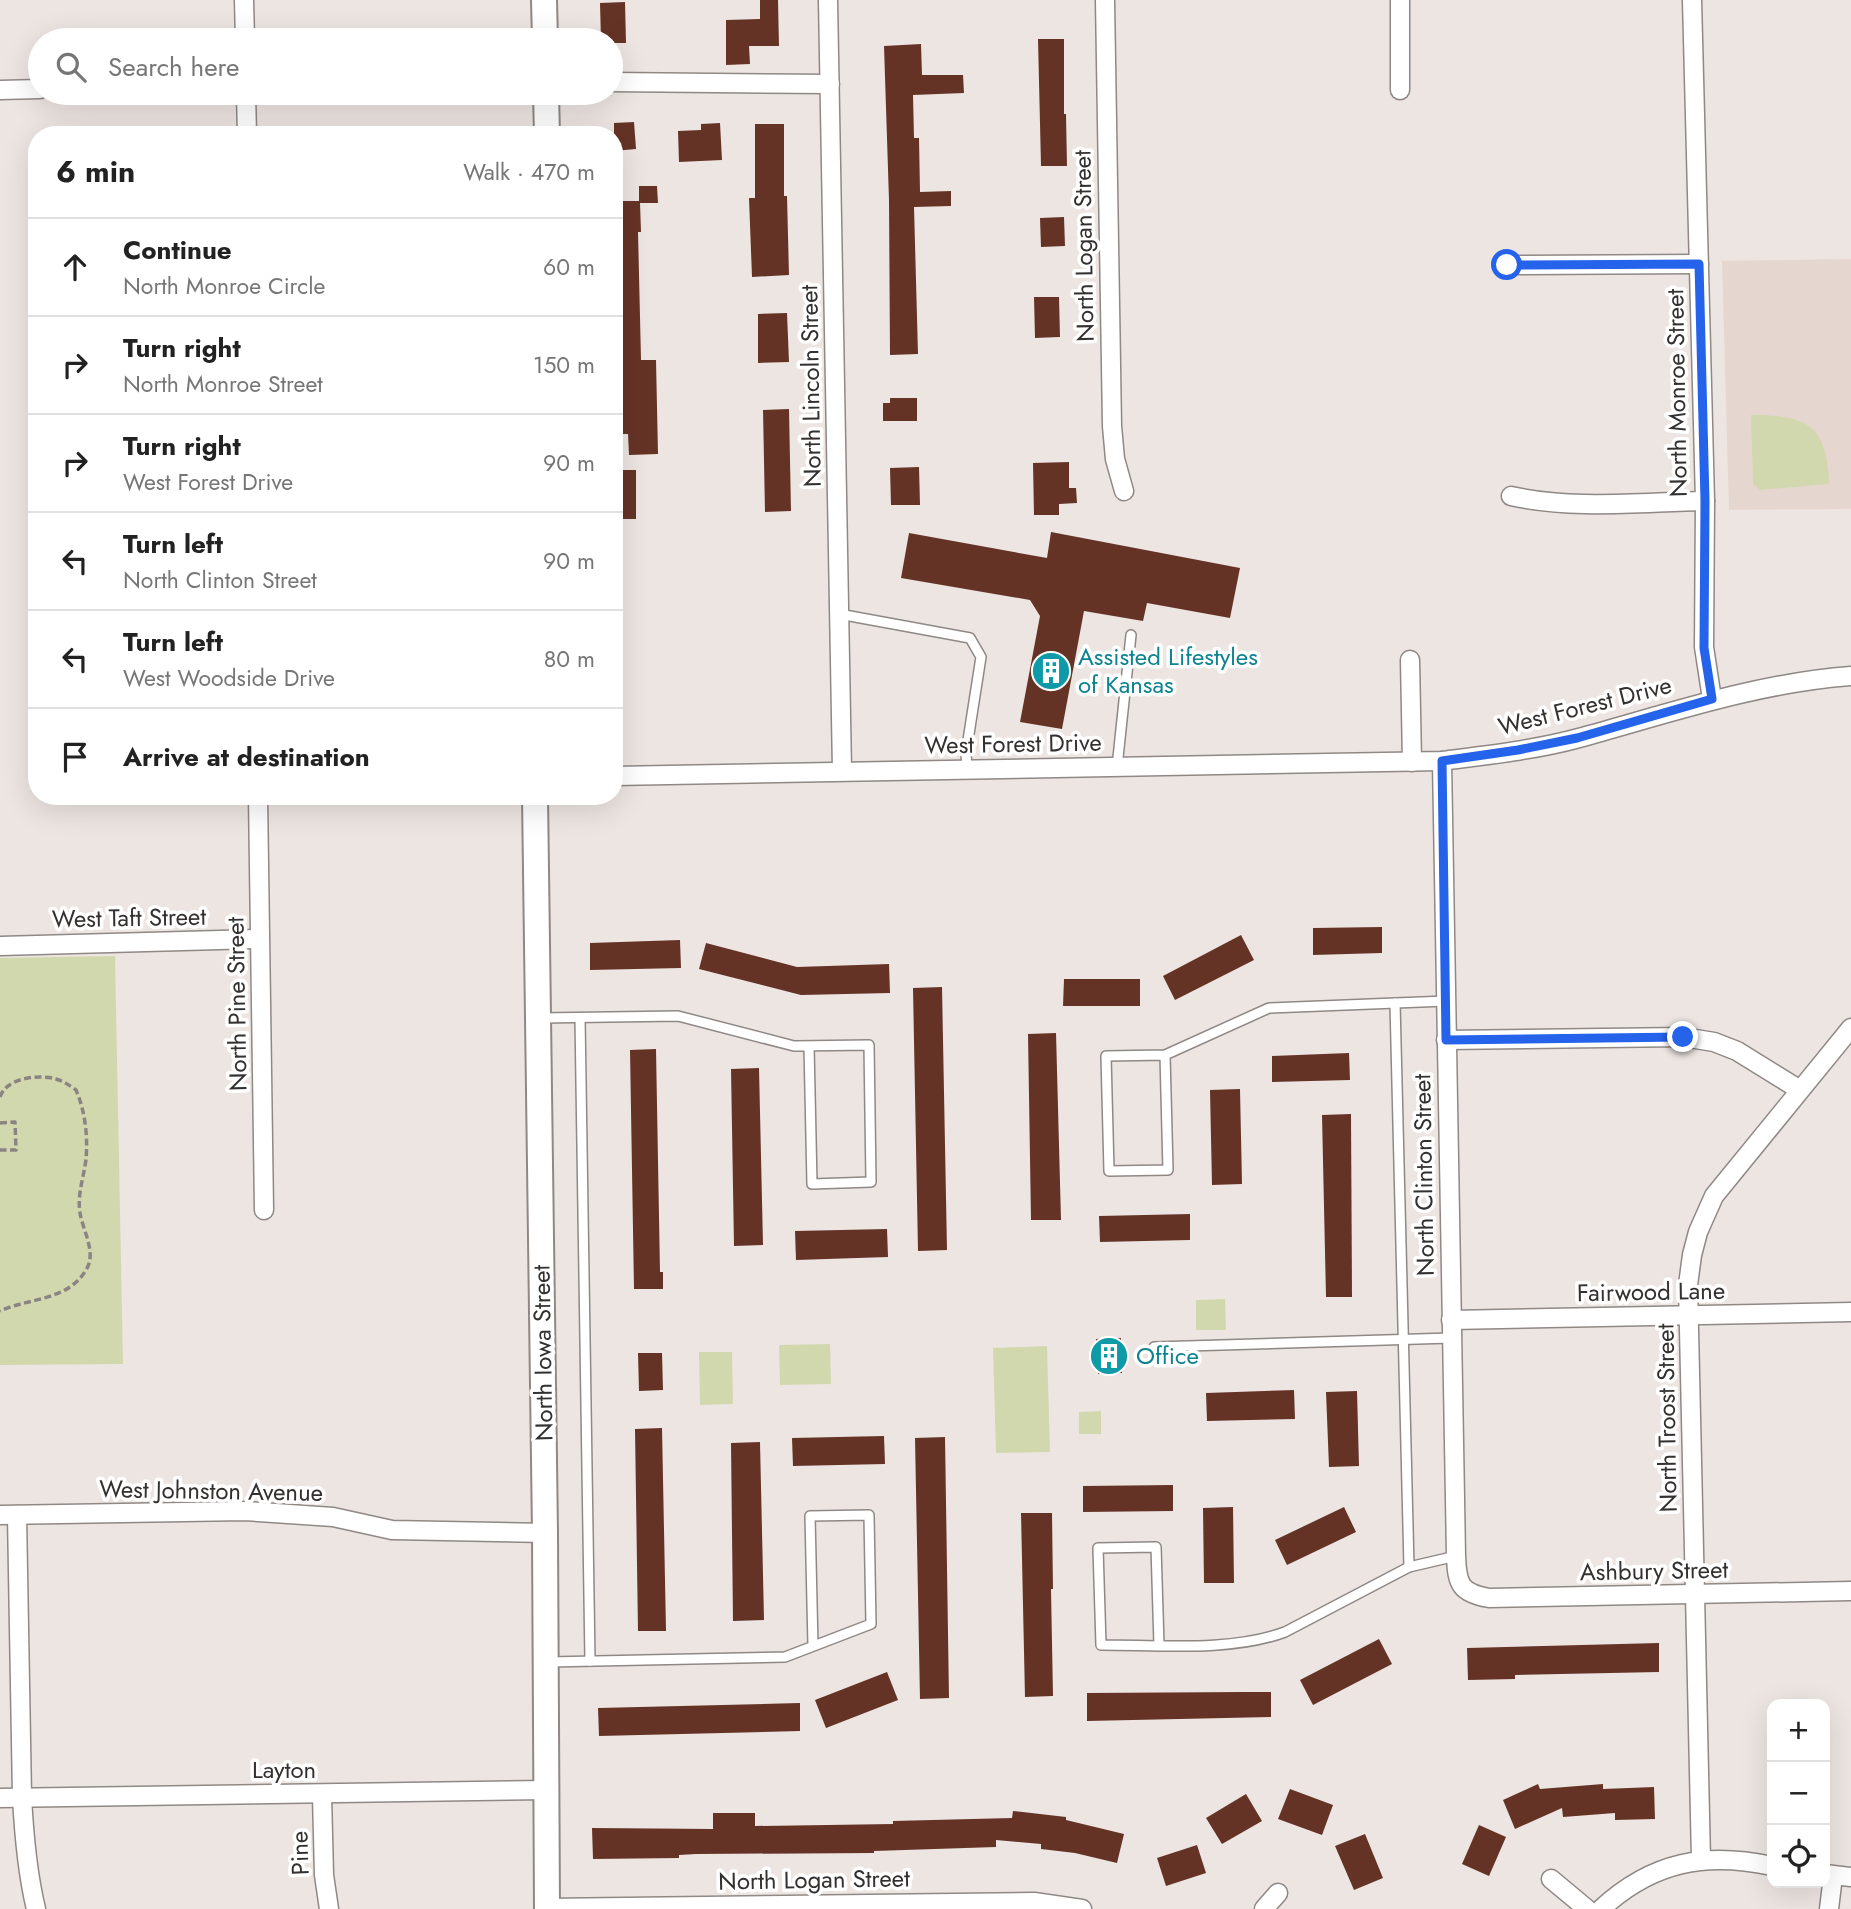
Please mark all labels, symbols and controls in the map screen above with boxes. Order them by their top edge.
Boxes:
search box [28,28,623,105]
icon: search [52,48,90,86]
text: Search here [108,48,240,86]
text: 6 min [56,150,135,193]
street label: North Logan Street [1064,150,1103,342]
text: Walk · 470 m [463,155,595,189]
text: Continue [123,231,232,269]
icon: ahead [56,248,94,286]
route start [1491,249,1522,280]
text: 60 m [543,250,595,284]
text: North Monroe Circle [123,269,325,303]
street label: North Lincoln Street [791,284,830,487]
street label: North Monroe Street [1657,288,1696,498]
text: Turn right [123,329,241,367]
icon: right [56,346,94,384]
text: 150 m [533,348,595,382]
text: North Monroe Street [123,367,323,401]
text: Turn right [123,427,241,465]
icon: right [56,444,94,482]
text: 90 m [543,446,595,480]
text: West Forest Drive [123,465,293,499]
text: Turn left [123,525,223,563]
icon: left [56,542,94,580]
text: 90 m [543,544,595,578]
text: North Clinton Street [123,563,317,597]
text: Turn left [123,623,223,661]
place label: Assisted Lifestyles of Kansas [1078,639,1258,702]
icon: left [56,640,94,678]
text: 80 m [544,642,595,676]
building icon: Assisted Lifestyles of Kansas [1030,650,1072,692]
text: West Woodside Drive [123,661,335,695]
street label: West Forest Drive [1495,667,1675,744]
street label: West Forest Drive [924,724,1102,763]
icon: arrive [56,738,94,776]
text: Arrive at destination [123,738,370,776]
street label: West Taft Street [52,899,207,936]
street label: North Pine Street [217,916,256,1091]
route end [1667,1021,1698,1052]
street label: North Clinton Street [1404,1073,1443,1276]
street label: North Iowa Street [523,1264,562,1442]
street label: Fairwood Lane [1577,1273,1725,1310]
street label: North Troost Street [1647,1323,1686,1513]
building icon: Office [1088,1335,1130,1377]
place label: Office [1136,1338,1199,1373]
street label: West Johnston Avenue [99,1471,323,1510]
street label: Ashbury Street [1580,1552,1729,1589]
map controls [1767,1699,1830,1888]
button: + [1767,1699,1830,1762]
street label: Layton [252,1752,316,1787]
button: − [1767,1762,1830,1825]
button: locate [1767,1825,1830,1888]
street label: Pine [281,1830,318,1876]
street label: North Logan Street [718,1860,910,1899]

